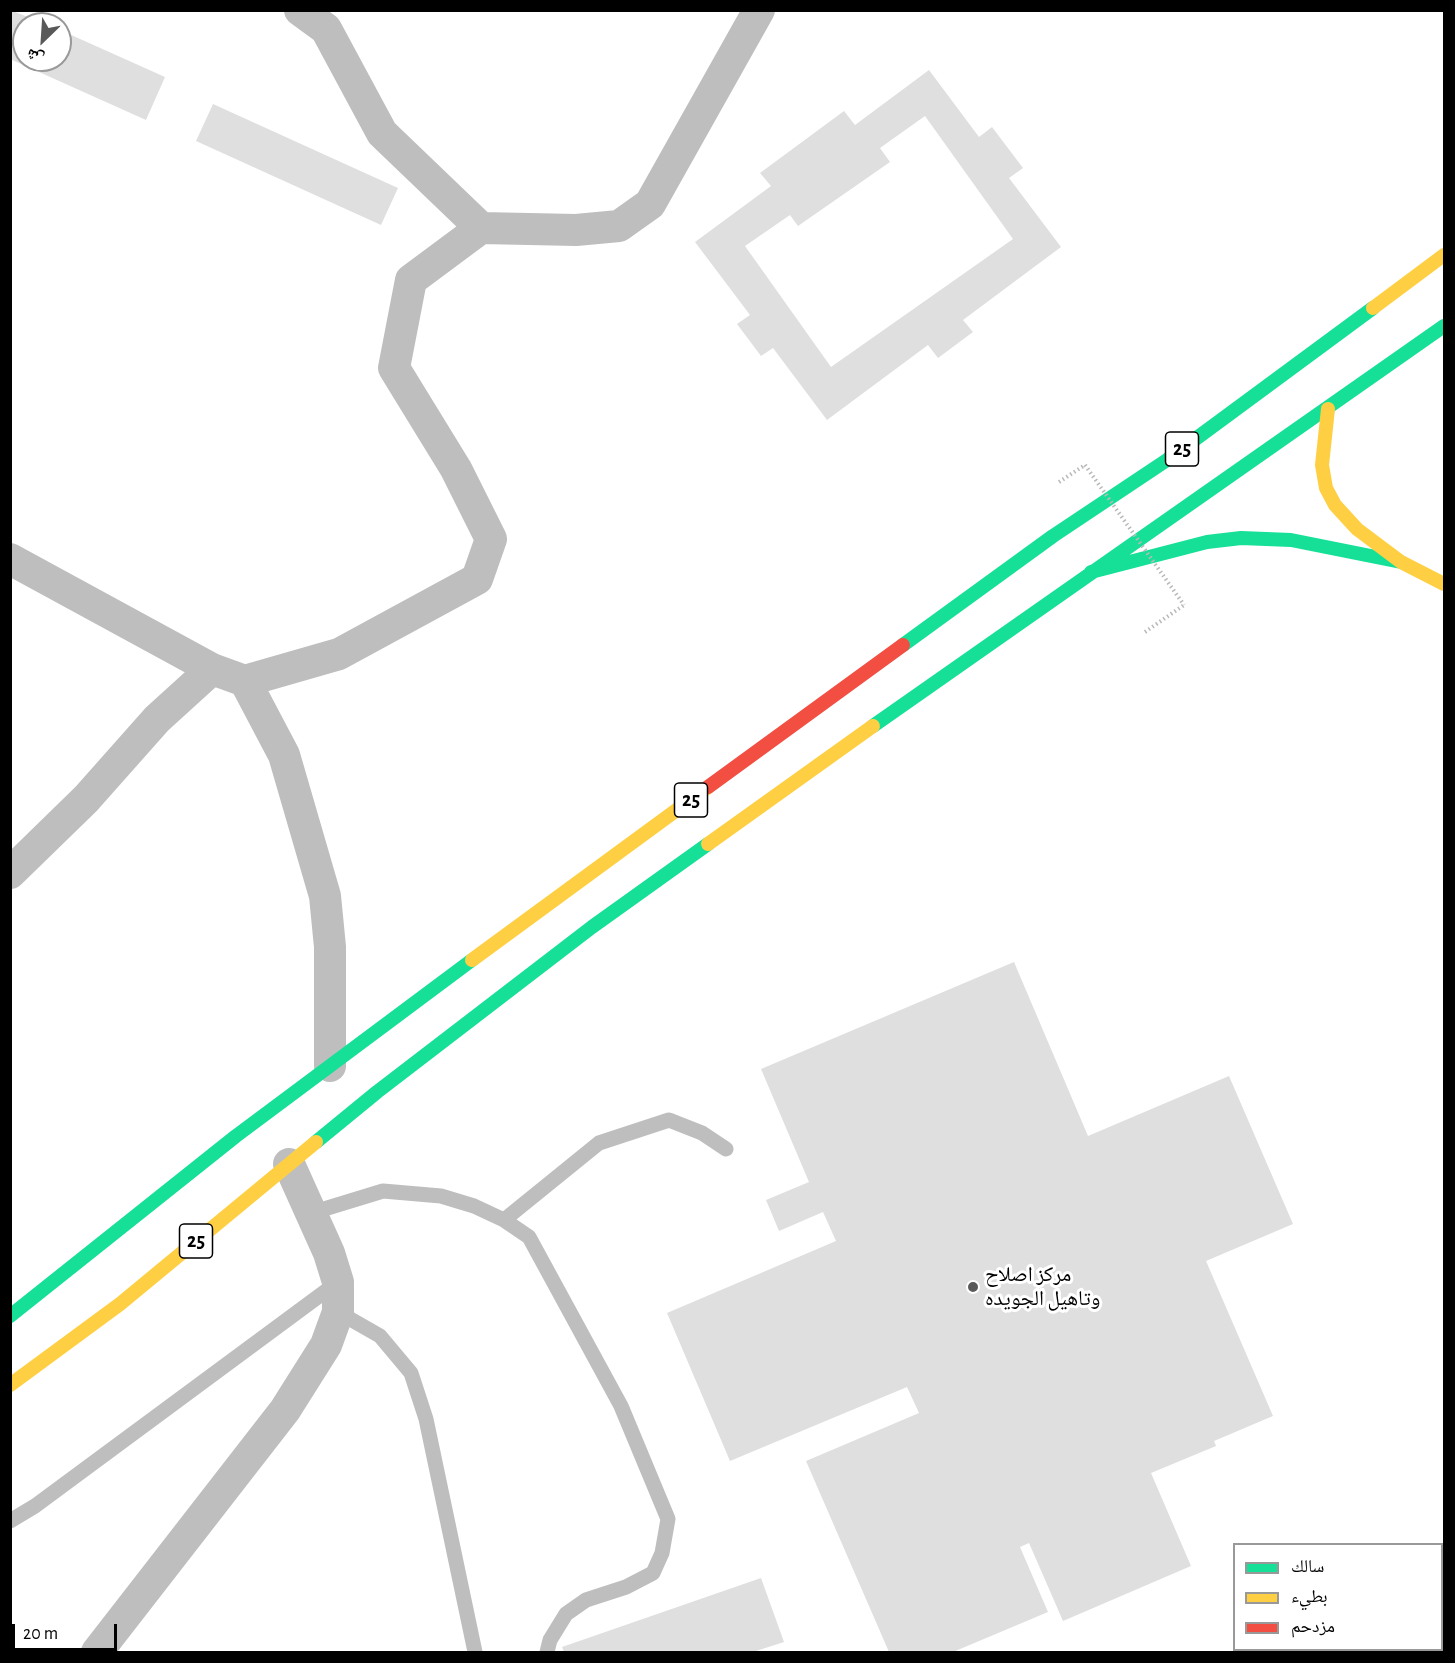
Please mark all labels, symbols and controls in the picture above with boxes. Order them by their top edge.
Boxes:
north arrow [12,12,72,72]
text: ش [24,46,46,67]
road number: 25 [1166,432,1198,466]
road number: 25 [674,783,708,817]
road number: 25 [180,1224,212,1258]
place label: مركز اصلاح وتاهيل الجويده [985,1262,1100,1312]
marker: مركز اصلاح وتاهيل الجويده [966,1280,980,1294]
legend [1233,1543,1443,1651]
text: سالك [1291,1558,1324,1576]
text: بطيء [1291,1588,1328,1606]
scale bar [15,1612,120,1650]
text: مزدحم [1291,1618,1335,1636]
text: 20 m [23,1625,58,1643]

